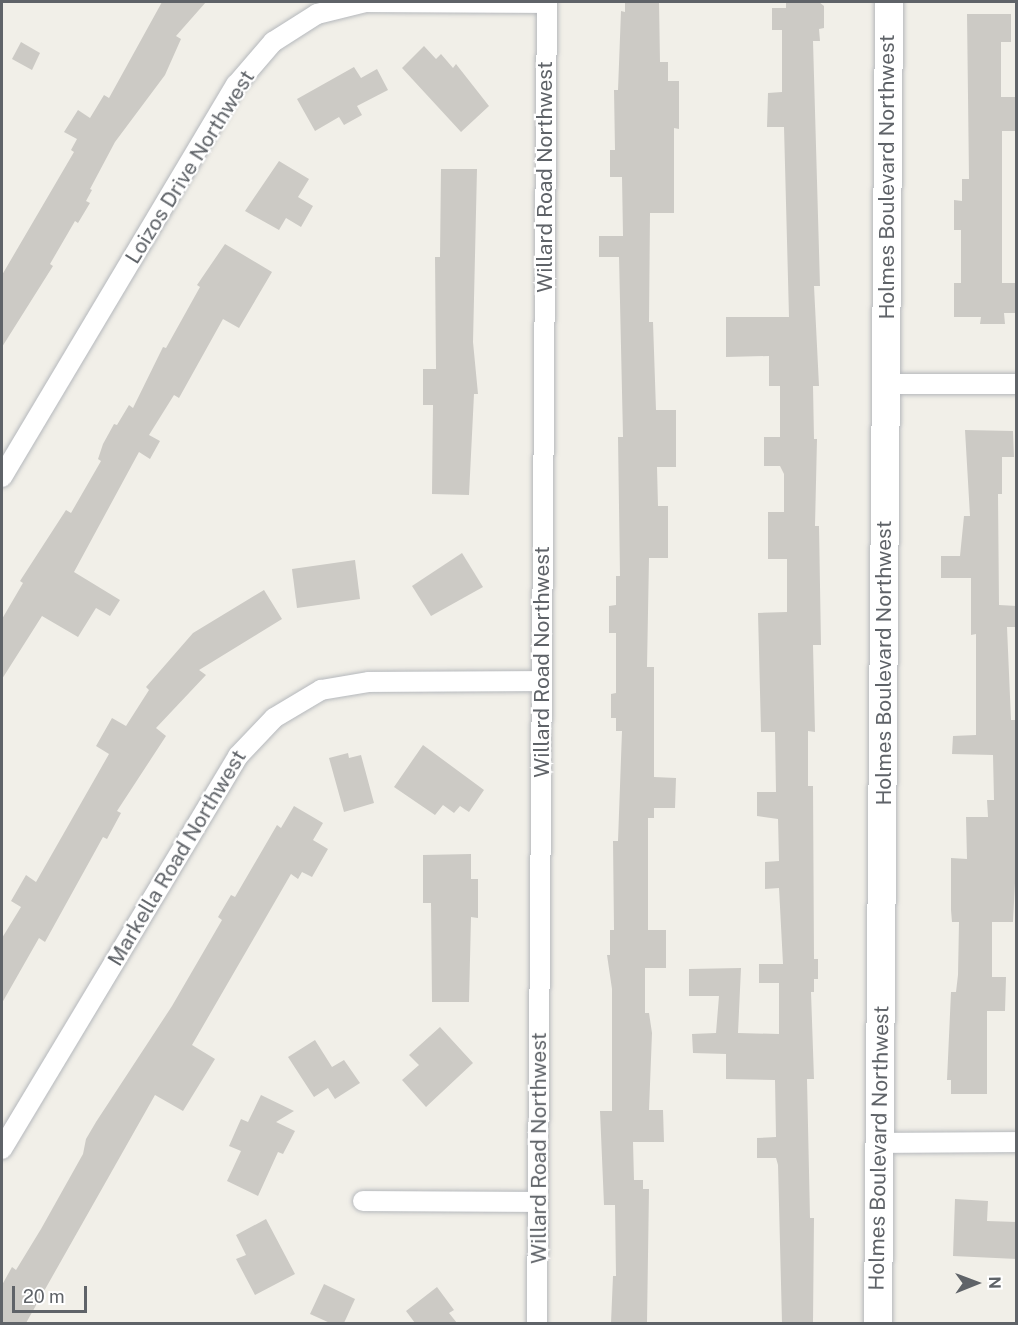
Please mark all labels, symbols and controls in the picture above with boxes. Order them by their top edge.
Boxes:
street label: Holmes Boulevard Northwest [874,34,900,320]
street label: Willard Road Northwest [532,61,558,293]
street label: Loizos Drive Northwest [120,65,260,269]
street label: Holmes Boulevard Northwest [871,520,897,806]
street label: Willard Road Northwest [529,546,555,778]
street label: Markella Road Northwest [103,746,251,970]
street label: Holmes Boulevard Northwest [864,1005,894,1291]
street label: Willard Road Northwest [526,1032,552,1264]
north arrow [946,1253,1006,1313]
scale bar [15,1274,90,1312]
text: N [985,1276,1004,1289]
text: 20 m [23,1286,65,1307]

